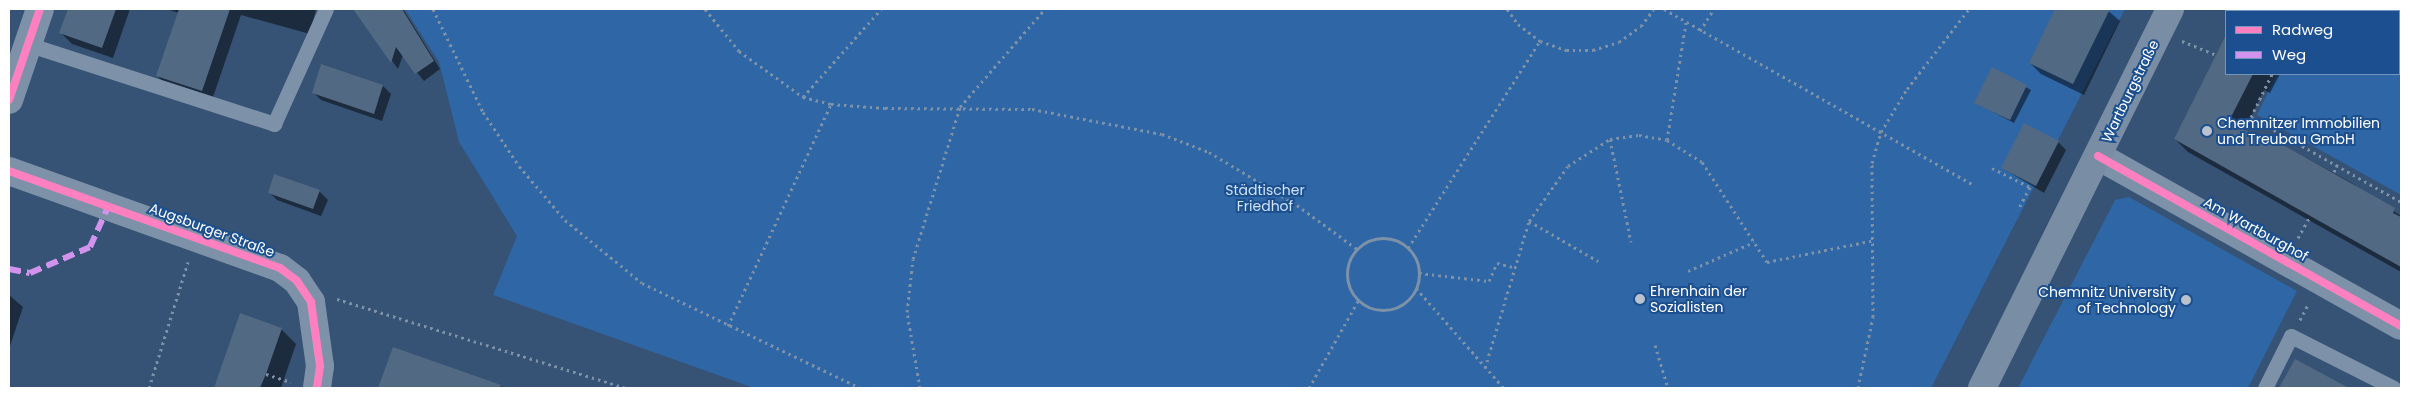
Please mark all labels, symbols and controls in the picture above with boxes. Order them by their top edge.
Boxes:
legend [2225,10,2400,75]
text: Radweg [2272,19,2333,40]
street label: Wartburgstraße [2098,37,2162,145]
text: Weg [2272,44,2306,65]
place label: Chemnitzer Immobilien und Treubau GmbH [2217,115,2380,148]
marker: Chemnitzer Immobilien und Treubau GmbH [2201,125,2213,137]
park label: Städtischer Friedhof [1225,182,1305,214]
street label: Am Wartburghof [2201,193,2311,265]
street label: Augsburger Straße [147,200,277,260]
place label: Ehrenhain der Sozialisten [1650,283,1747,316]
place label: Chemnitz University of Technology [2038,284,2176,316]
marker: Ehrenhain der Sozialisten [1634,293,1646,305]
marker: Chemnitz University of Technology [2180,294,2192,306]

